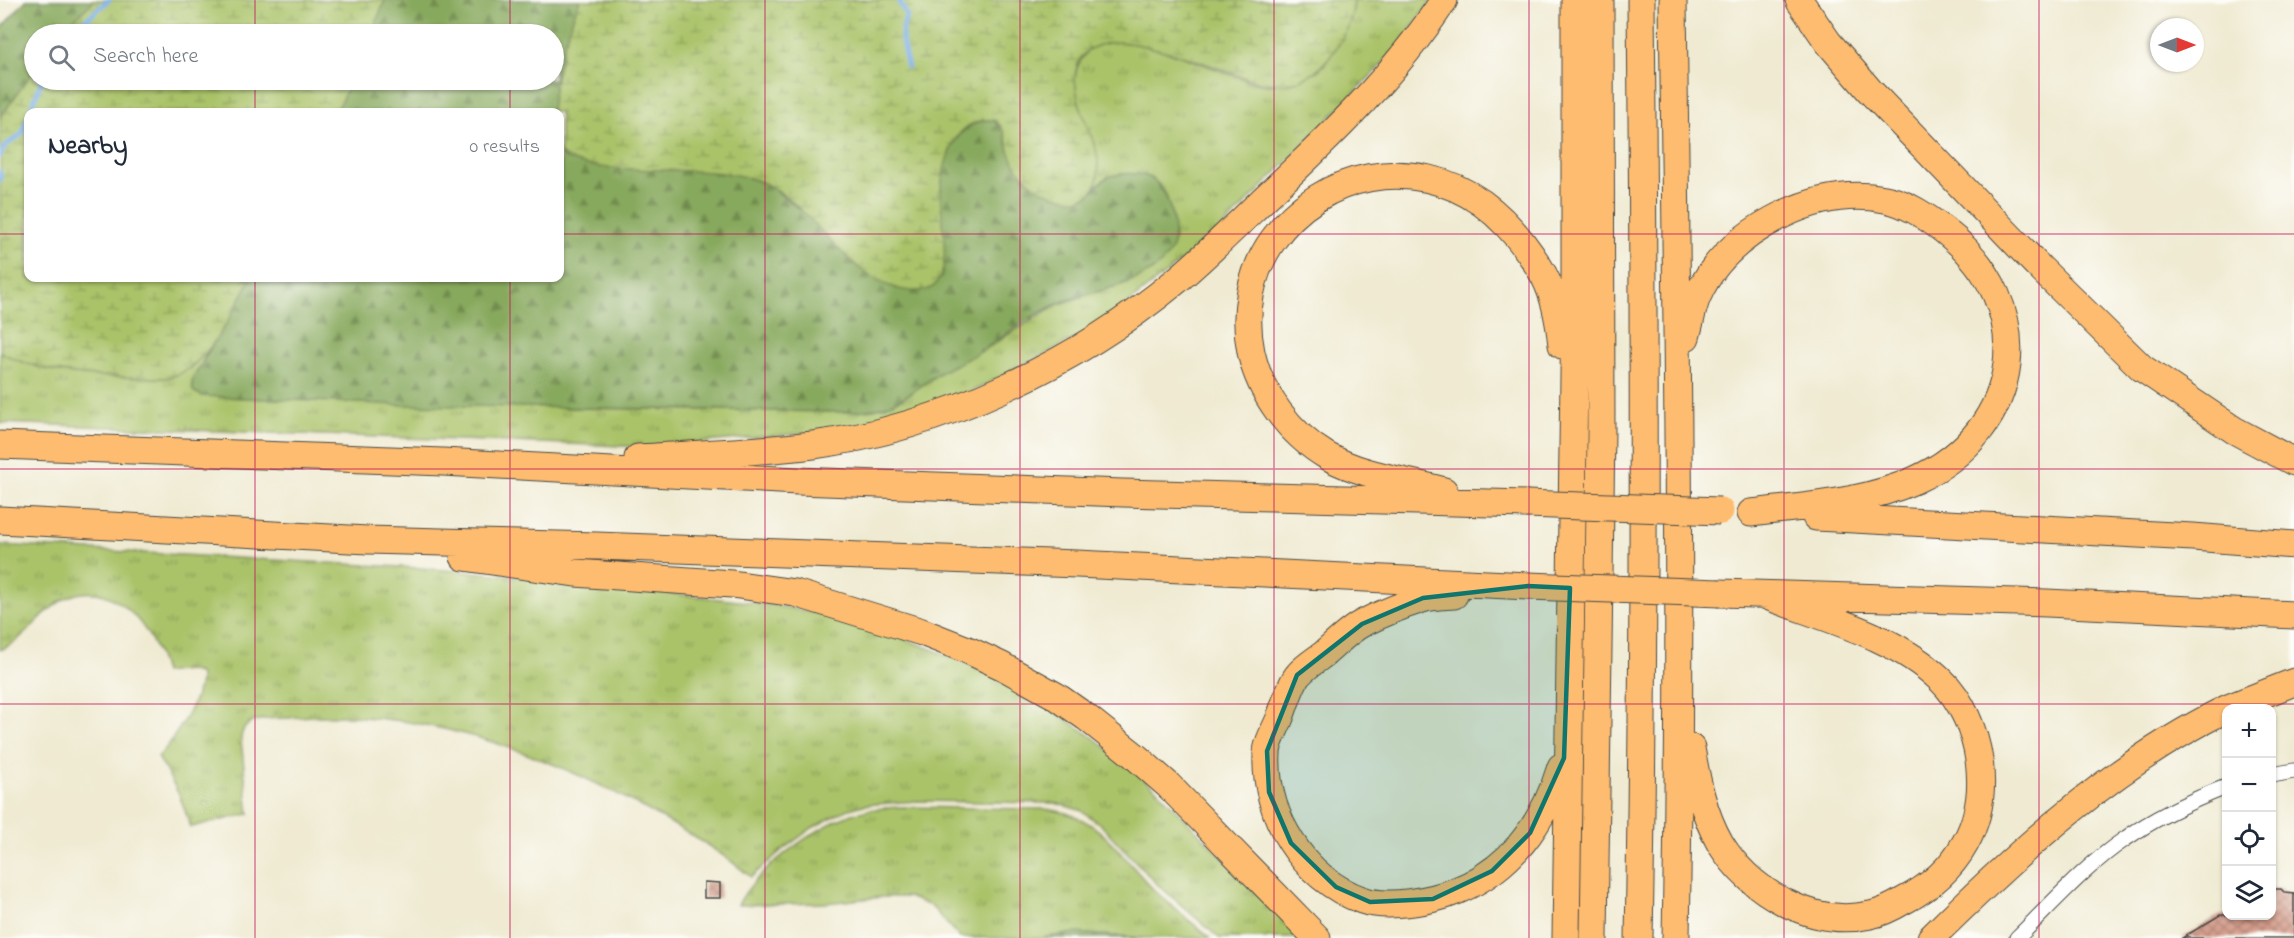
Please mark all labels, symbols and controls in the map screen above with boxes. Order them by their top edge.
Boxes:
north arrow [2150,18,2204,72]
search box [24,24,564,90]
icon: search [45,41,78,74]
text: Search here [93,41,198,73]
text: Nearby [48,128,127,166]
text: 0 results [469,133,540,162]
map controls [2222,704,2276,920]
button: + [2222,704,2276,758]
button: − [2222,758,2276,812]
button: locate [2222,812,2276,866]
button: layers [2222,866,2276,920]

